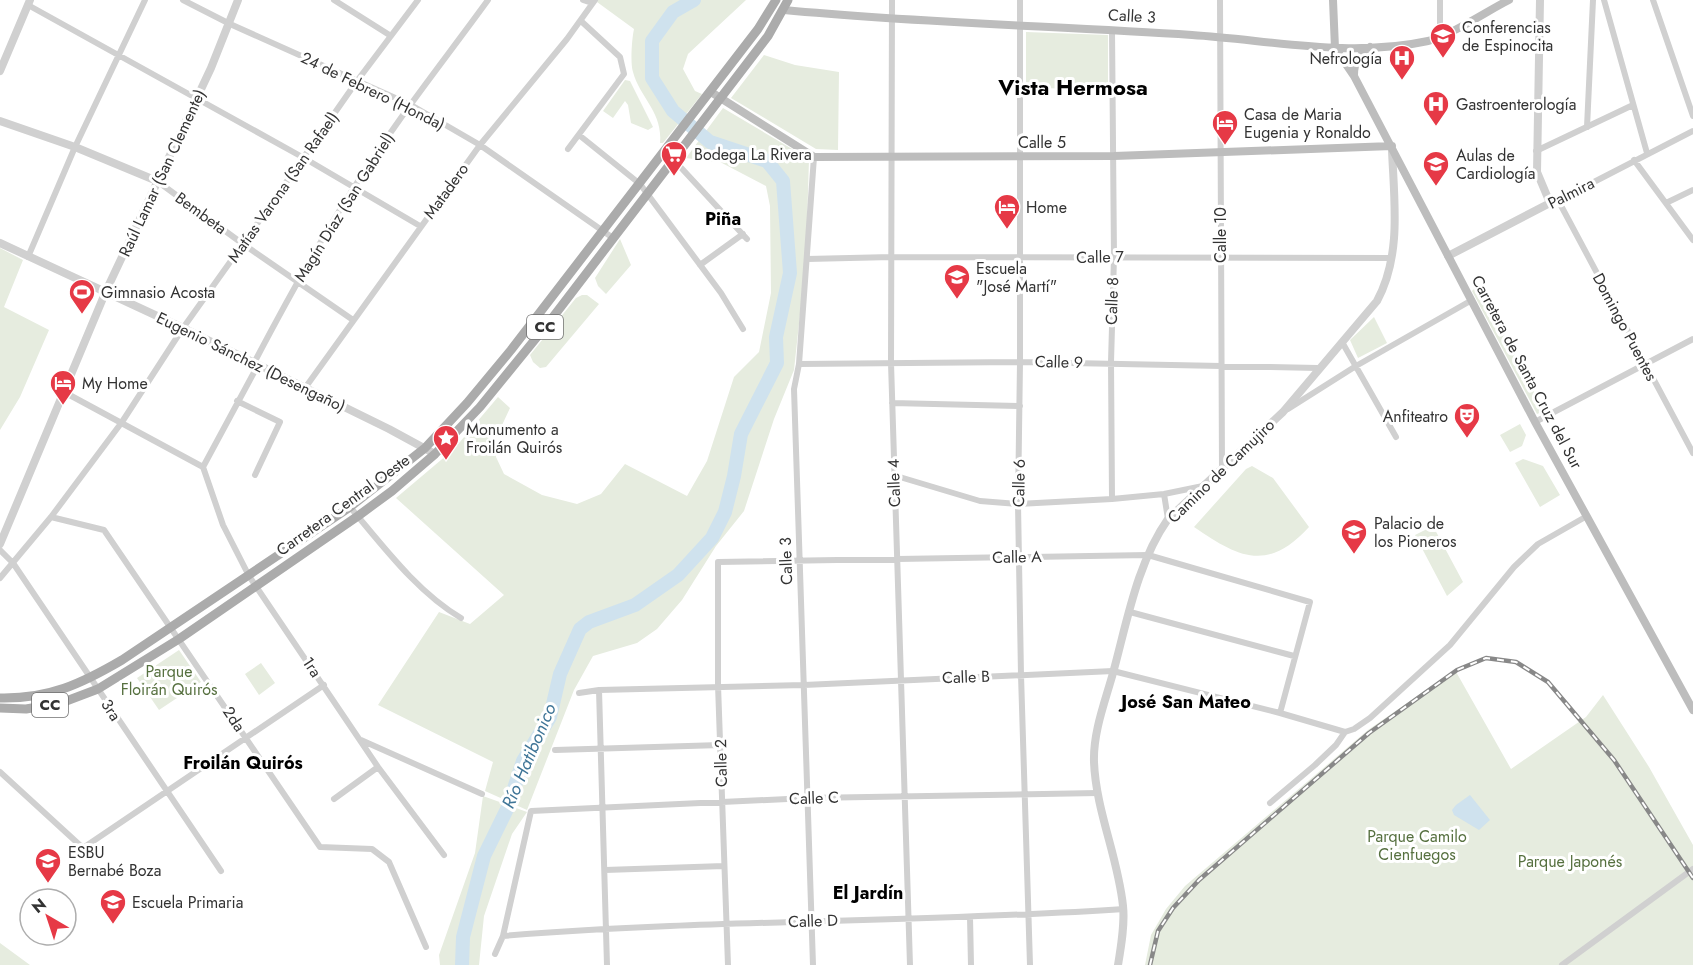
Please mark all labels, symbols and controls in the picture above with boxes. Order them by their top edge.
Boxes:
street label: Calle 3 [1108,3,1157,29]
place label: Conferencias de Espinocita [1462,16,1553,57]
school or university icon: Conferencias de Espinocita [1428,21,1458,59]
hospital icon: Nefrología [1387,43,1417,81]
street label: 24 de Febrero (Honda) [297,46,449,136]
place label: Nefrología [1309,47,1382,70]
district label: Vista Hermosa [997,71,1148,103]
street label: Raúl Lamar (San Clemente) [113,85,211,261]
hospital icon: Gastroenterología [1421,89,1451,127]
place label: Gastroenterología [1456,93,1576,116]
place label: Casa de Maria Eugenia y Ronaldo [1244,103,1371,144]
street label: Matías Varona (San Rafael) [222,107,344,267]
hotel icon: Casa de Maria Eugenia y Ronaldo [1210,108,1240,146]
street label: Magín Díaz (San Gabriel) [289,128,399,286]
street label: Calle 5 [1018,131,1066,154]
supermarket icon: Bodega La Rivera [659,139,689,177]
place label: Bodega La Rivera [694,143,812,166]
place label: Aulas de Cardiología [1456,144,1536,185]
school or university icon: Aulas de Cardiología [1421,149,1451,187]
street label: Matadero [418,158,474,223]
street label: Palmira [1544,172,1598,214]
street label: Bembeta [171,186,231,240]
hotel icon: Home [992,192,1022,230]
place label: Home [1026,196,1067,219]
district label: Piña [705,206,741,232]
street label: Calle 10 [1209,207,1232,263]
street label: Calle 7 [1076,245,1125,269]
place label: Escuela "José Martí" [976,257,1057,298]
school or university icon: Escuela "José Martí" [942,262,972,300]
street label: Domingo Puentes [1587,269,1663,385]
street label: Carretera de Santa Cruz del Sur [1466,271,1588,473]
sports icon: Gimnasio Acosta [67,277,97,315]
street label: Calle 8 [1100,277,1124,325]
place label: Gimnasio Acosta [101,281,215,304]
street label: Eugenio Sánchez (Desengaño) [153,306,349,418]
road number: CC [527,315,563,339]
street label: Calle 9 [1035,350,1083,374]
hotel icon: My Home [48,368,78,406]
place label: My Home [82,372,148,395]
theatre icon: Anfiteatro [1452,401,1482,439]
place label: Anfiteatro [1383,405,1448,428]
street label: Camino de Camujiro [1162,414,1280,528]
place label: Monumento a Froilán Quirós [466,418,562,459]
place icon: Monumento a Froilán Quirós [431,423,461,461]
street label: Carretera Central Oeste [271,449,415,561]
street label: Calle 4 [882,458,906,508]
street label: Calle 6 [1007,459,1031,507]
place label: Palacio de los Pioneros [1374,512,1456,553]
school or university icon: Palacio de los Pioneros [1339,517,1369,555]
street label: Calle 3 [774,536,798,585]
street label: Calle A [992,545,1042,569]
street label: 1ra [297,652,327,682]
park label: Parque Floirán Quirós [121,660,217,701]
street label: Calle B [942,665,990,689]
district label: José San Mateo [1118,689,1251,715]
road number: CC [32,693,68,717]
street label: 3ra [95,695,127,725]
water label: Río Hatibonico [495,699,563,812]
street label: 2da [217,702,251,736]
street label: Calle 2 [709,739,733,787]
district label: Froilán Quirós [183,750,303,776]
street label: Calle C [789,786,839,810]
park label: Parque Camilo Cienfuegos [1367,825,1467,866]
place label: ESBU Bernabé Boza [68,841,161,882]
school or university icon: ESBU Bernabé Boza [33,846,63,884]
park label: Parque Japonés [1518,850,1622,873]
district label: El Jardín [833,880,903,906]
north arrow [18,887,78,947]
school or university icon: Escuela Primaria [98,887,128,925]
place label: Escuela Primaria [132,891,243,914]
text: N [27,893,51,919]
street label: Calle D [788,909,838,933]

